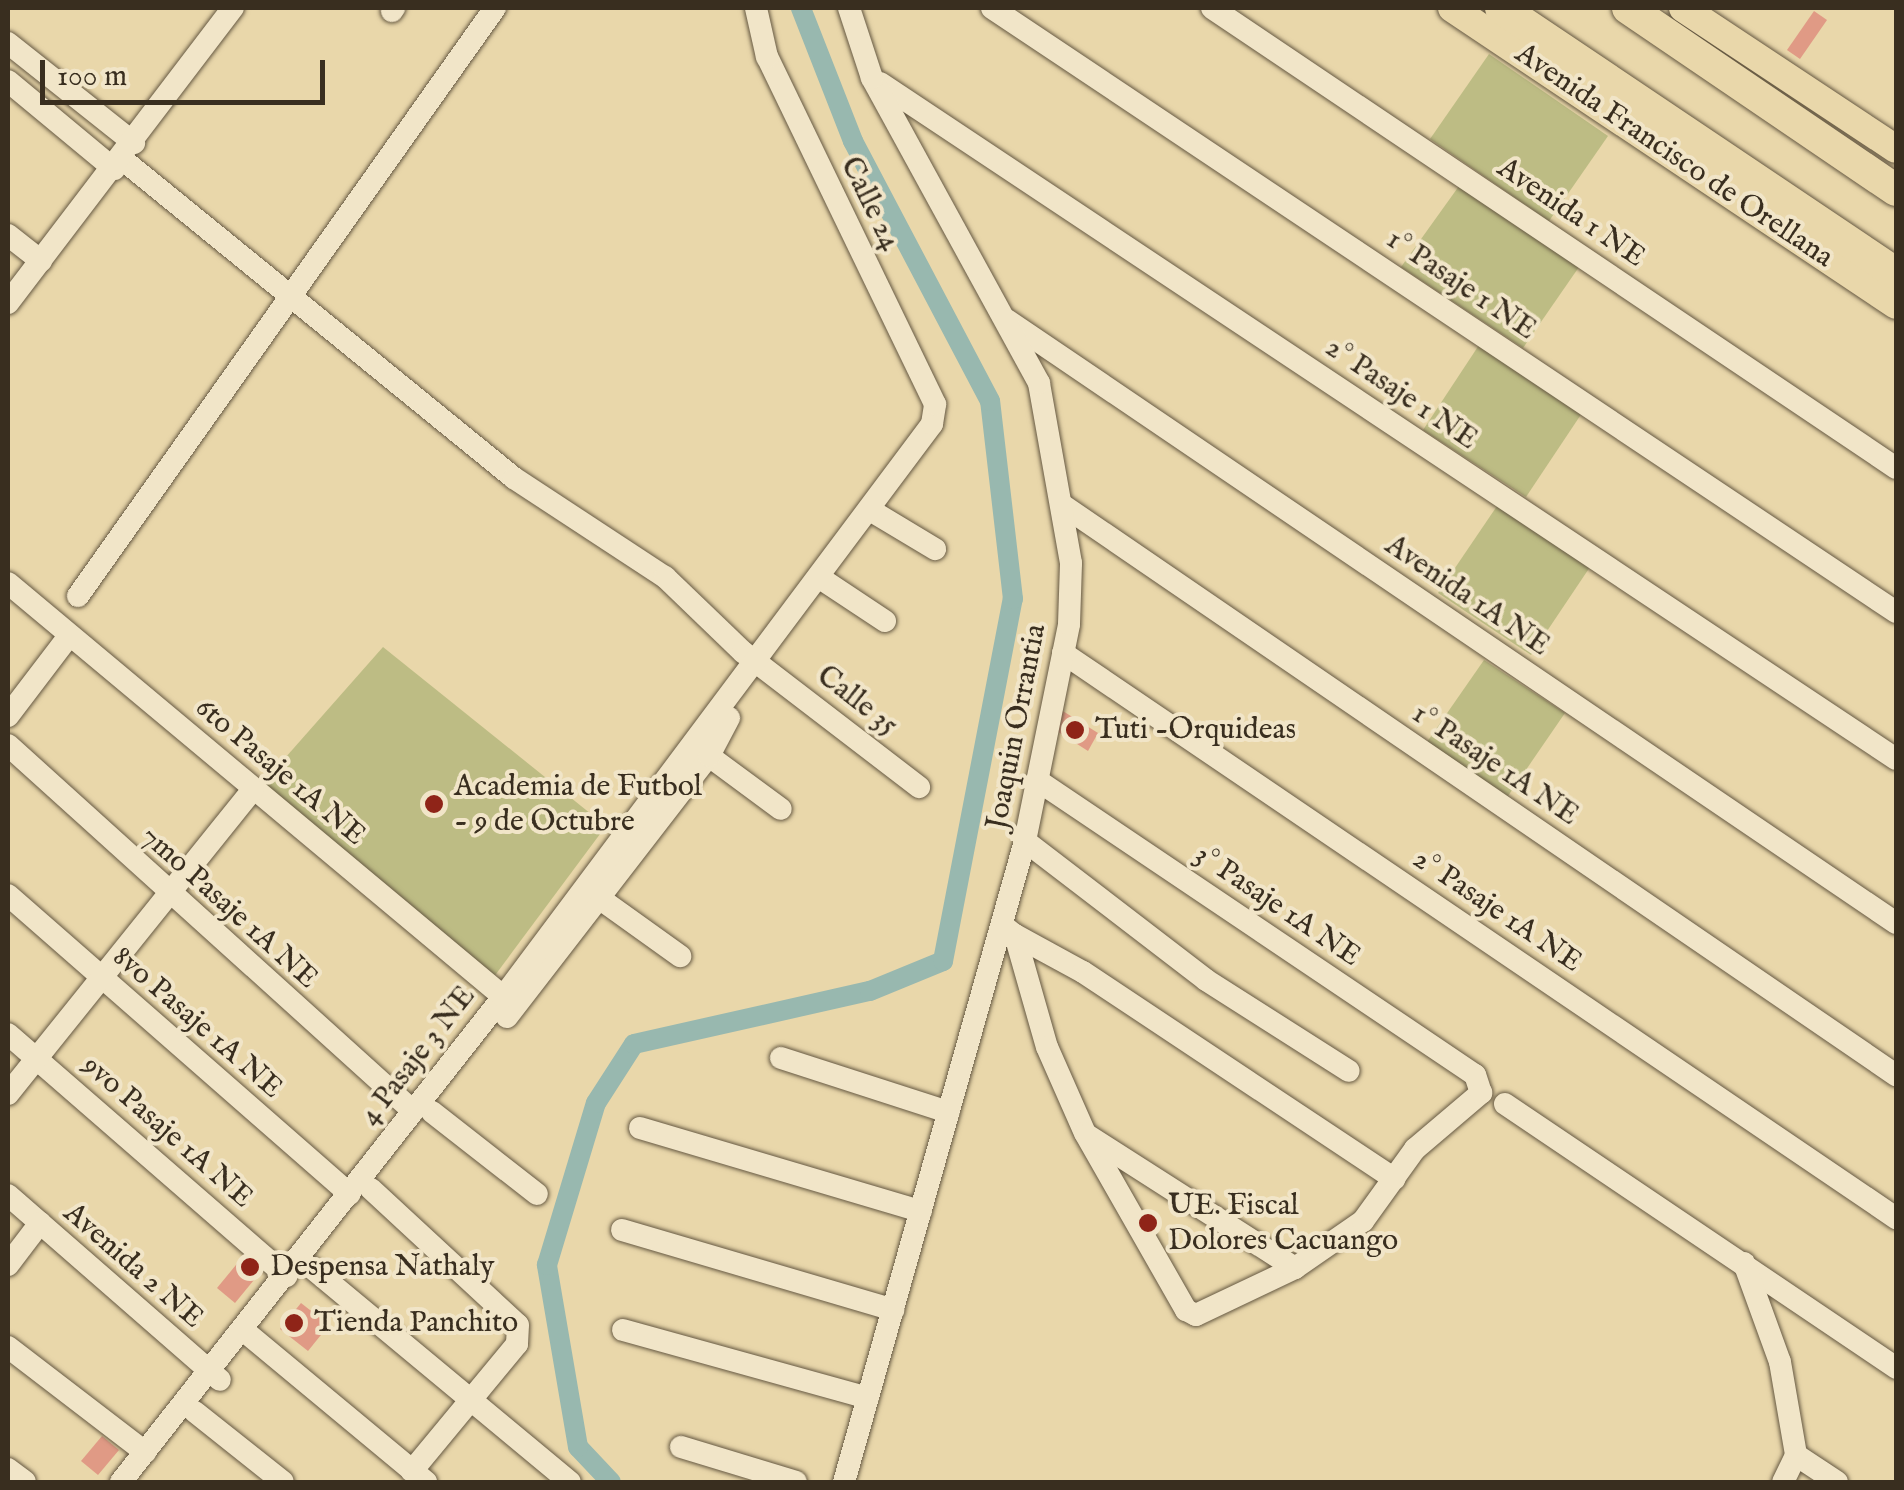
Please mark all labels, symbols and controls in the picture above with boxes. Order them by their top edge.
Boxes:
street label: Avenida Francisco de Orellana [1508,36,1840,276]
scale bar [45,40,330,102]
text: 100 m [57,58,127,96]
street label: Avenida 1 NE [1490,150,1652,276]
street label: Calle 24 [832,151,908,257]
street label: 1° Pasaje 1 NE [1379,222,1543,348]
street label: 2° Pasaje 1 NE [1318,330,1484,458]
street label: Avenida 1A NE [1378,528,1556,664]
street label: Joaquin Orrantia [979,621,1055,833]
street label: Calle 35 [809,658,905,744]
street label: 6to Pasaje 1A NE [187,690,373,854]
street label: 1° Pasaje 1A NE [1405,696,1585,834]
place label: Tuti -Orquideas [1095,712,1296,748]
marker: Tuti -Orquideas [1064,719,1086,741]
place label: Academia de Futbol - 9 de Octubre [454,769,702,840]
marker: Academia de Futbol - 9 de Octubre [423,793,445,815]
street label: 7mo Pasaje 1A NE [133,819,325,997]
street label: 3° Pasaje 1A NE [1187,837,1367,975]
street label: 2° Pasaje 1A NE [1406,841,1588,981]
street label: 8vo Pasaje 1A NE [105,939,289,1107]
street label: 4 Pasaje 3 NE [352,979,484,1133]
street label: 9vo Pasaje 1A NE [74,1048,260,1216]
place label: UE. Fiscal Dolores Cacuango [1168,1188,1398,1258]
street label: Avenida 2 NE [56,1196,210,1336]
marker: UE. Fiscal Dolores Cacuango [1137,1212,1159,1234]
place label: Despensa Nathaly [270,1249,494,1285]
marker: Despensa Nathaly [239,1256,261,1278]
place label: Tienda Panchito [314,1305,518,1341]
marker: Tienda Panchito [283,1312,305,1334]

